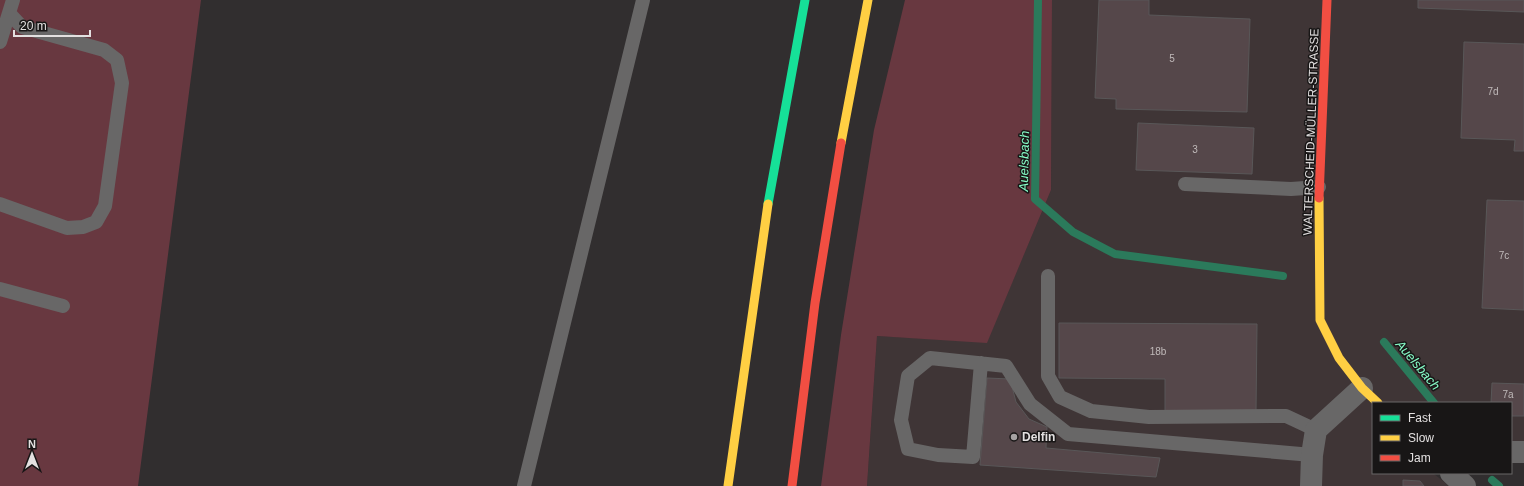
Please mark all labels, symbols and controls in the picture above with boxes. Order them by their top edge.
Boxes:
scale bar [14,12,90,38]
text: 20 m [20,19,47,33]
street label: WALTERSCHEID-MÜLLER-STRASSE [1300,28,1322,236]
house number: 5 [1169,53,1175,64]
house number: 7d [1487,86,1499,97]
water label: Auelsbach [1016,131,1032,192]
house number: 3 [1192,144,1198,155]
house number: 7c [1499,250,1509,261]
water label: Auelsbach [1392,336,1443,393]
house number: 18b [1150,346,1167,357]
house number: 7a [1502,389,1514,400]
legend [1372,402,1512,474]
text: Fast [1408,411,1432,425]
place label: Delfin [1022,430,1055,444]
text: Slow [1408,431,1434,445]
marker: Delfin [1009,432,1019,442]
north arrow [12,434,52,474]
text: N [28,438,36,450]
text: Jam [1408,451,1431,465]

